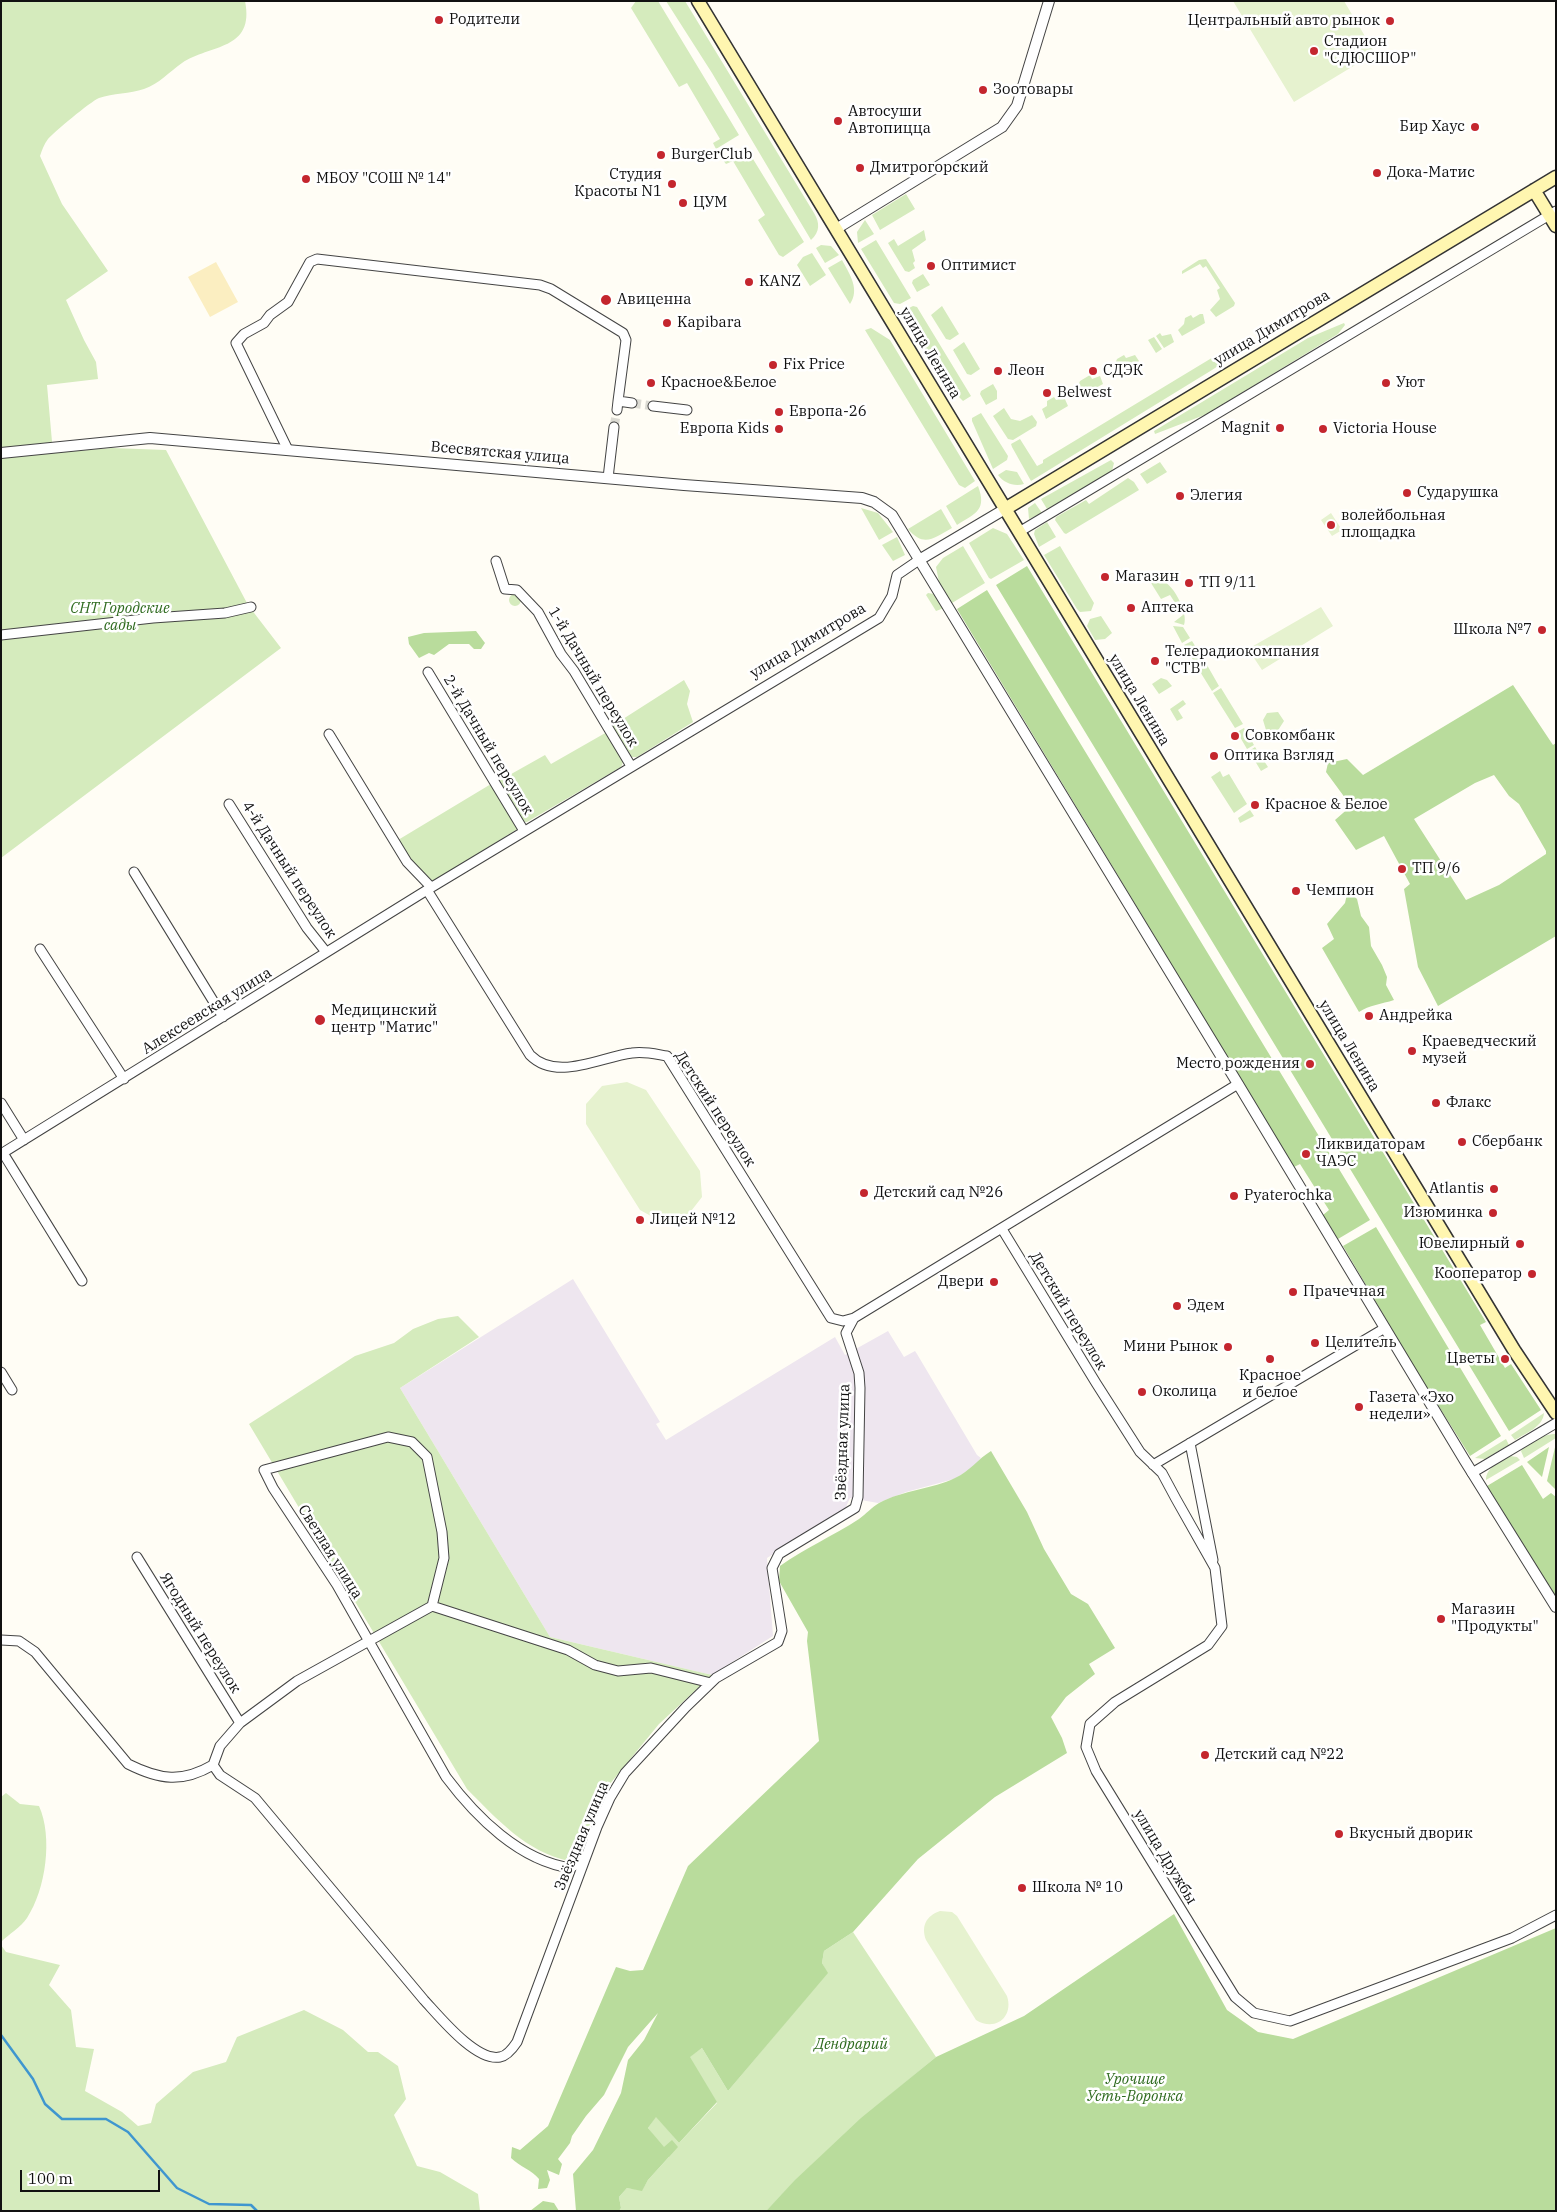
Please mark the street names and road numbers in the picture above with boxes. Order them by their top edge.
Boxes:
street label: улица Димитрова [1211,286,1333,370]
street label: улица Ленина [895,304,965,402]
street label: Всесвятская улица [430,438,570,468]
street label: улица Димитрова [747,599,869,683]
street label: 1-й Дачный переулок [544,604,642,750]
street label: улица Ленина [1104,651,1174,749]
street label: 2-й Дачный переулок [439,672,537,818]
street label: 4-й Дачный переулок [238,798,340,942]
street label: Алексеевская улица [139,964,275,1058]
street label: улица Ленина [1314,997,1384,1095]
street label: Детский переулок [671,1048,759,1170]
street label: Детский переулок [1026,1249,1110,1373]
street label: Звёздная улица [832,1383,854,1501]
street label: Светлая улица [294,1502,366,1602]
street label: Ягодный переулок [156,1569,244,1697]
street label: Звёздная улица [551,1779,613,1893]
street label: улица Дружбы [1130,1806,1200,1908]

